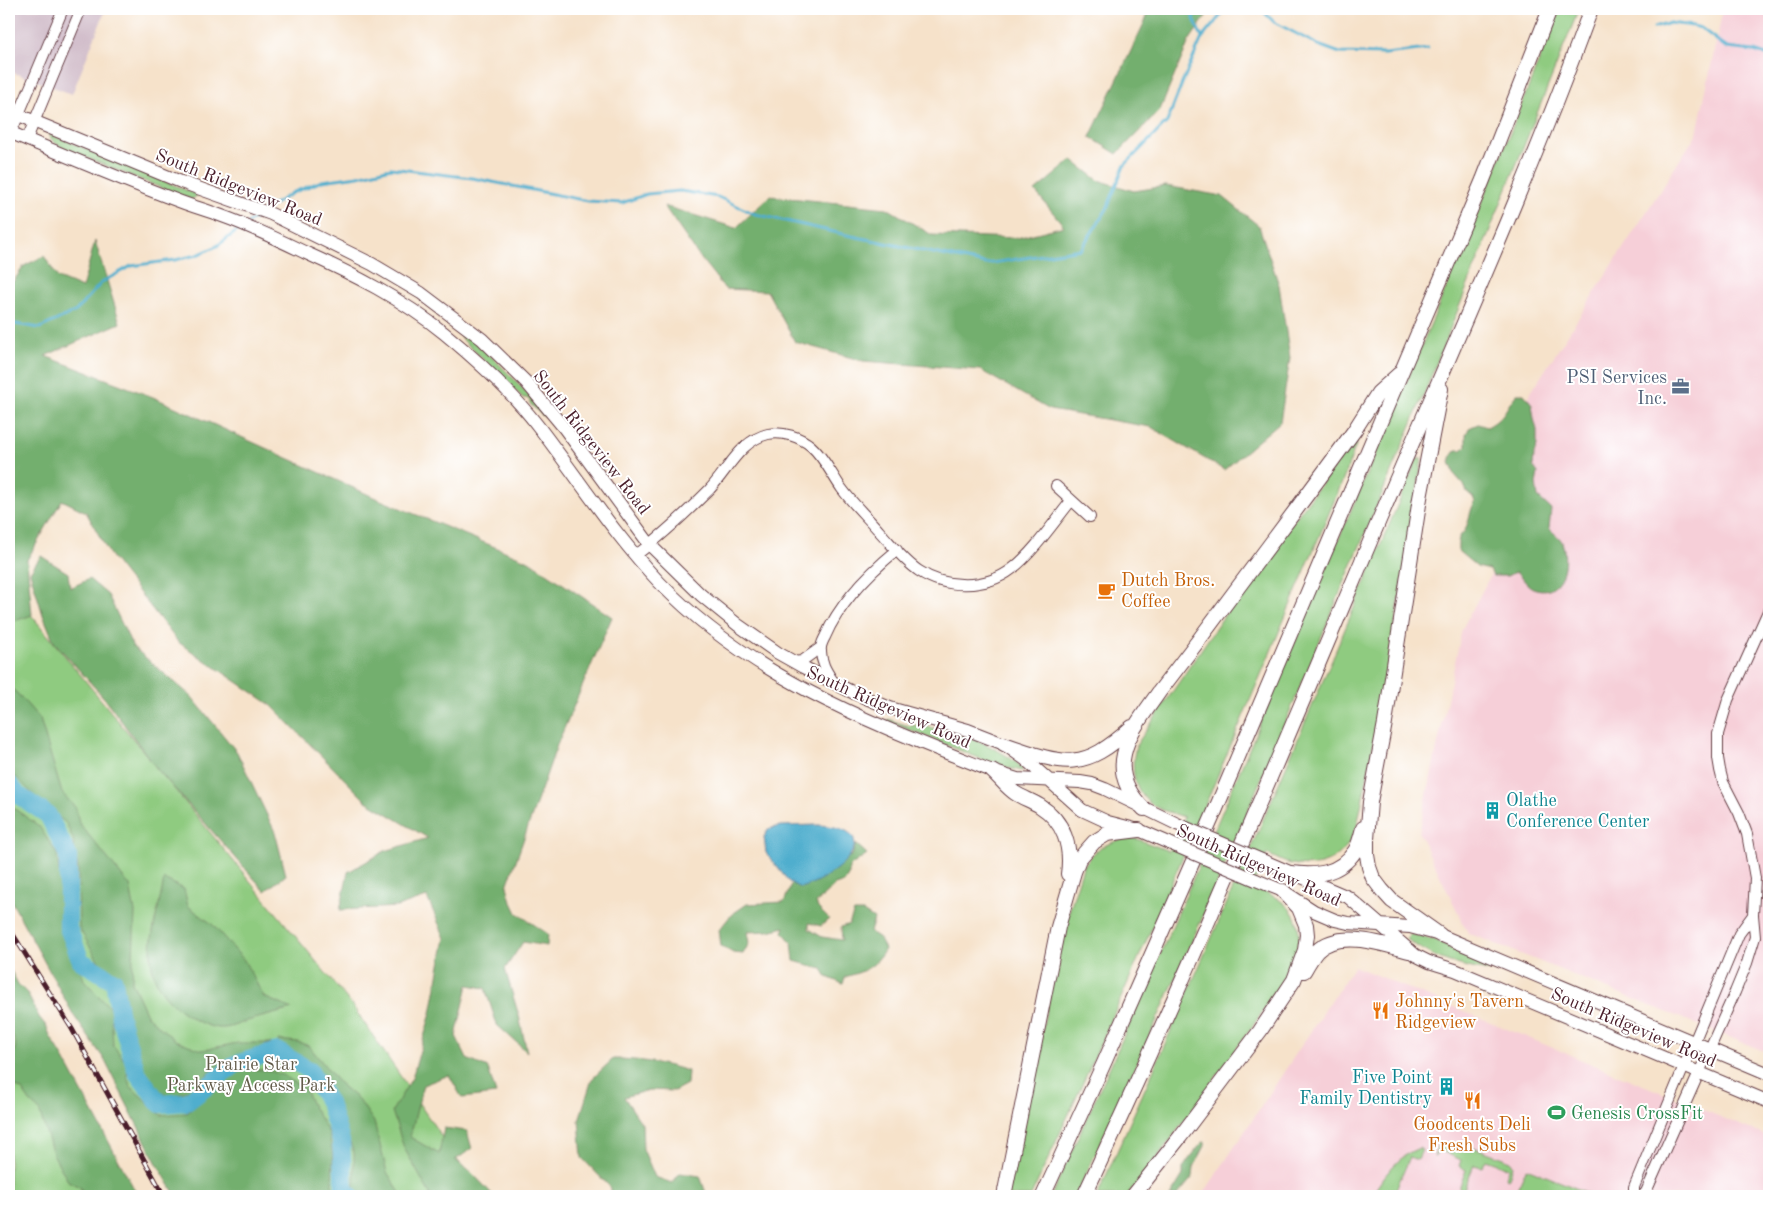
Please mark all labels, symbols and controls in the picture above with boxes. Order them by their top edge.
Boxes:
street label: South Ridgeview Road [153,146,324,230]
street label: South Ridgeview Road [529,367,653,518]
place label: PSI Services Inc. [1566,369,1667,408]
office icon: PSI Services Inc. [1671,377,1691,397]
place label: Dutch Bros. Coffee [1121,572,1215,611]
cafe icon: Dutch Bros. Coffee [1097,580,1117,600]
street label: South Ridgeview Road [804,664,973,752]
place label: Olathe Conference Center [1506,792,1650,831]
building icon: Olathe Conference Center [1482,800,1502,820]
street label: South Ridgeview Road [1174,822,1343,910]
street label: South Ridgeview Road [1548,985,1719,1071]
place label: Johnny's Tavern Ridgeview [1395,993,1524,1032]
restaurant icon: Johnny's Tavern Ridgeview [1371,1001,1391,1021]
park label: Prairie Star Parkway Access Park [166,1056,336,1095]
place label: Five Point Family Dentistry [1299,1069,1432,1108]
building icon: Five Point Family Dentistry [1436,1077,1456,1097]
restaurant icon: Goodcents Deli Fresh Subs [1462,1091,1482,1111]
sports icon: Genesis CrossFit [1547,1103,1567,1123]
place label: Genesis CrossFit [1571,1105,1703,1123]
place label: Goodcents Deli Fresh Subs [1413,1116,1531,1155]

